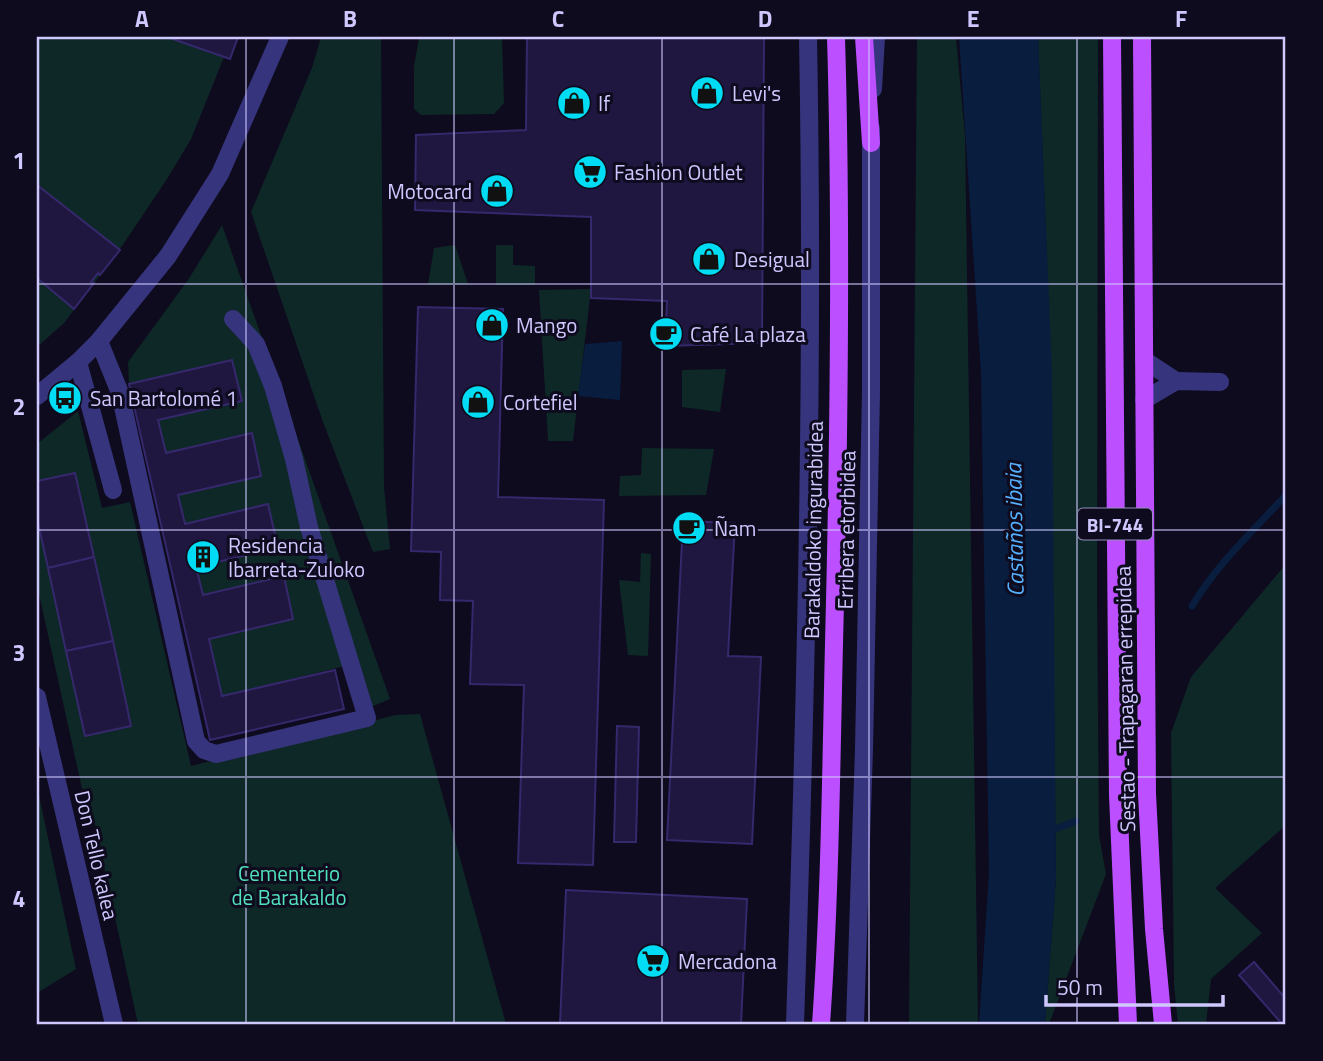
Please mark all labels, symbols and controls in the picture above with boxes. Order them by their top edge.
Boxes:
text: A [135,1,149,36]
text: B [343,1,357,36]
text: C [552,1,564,36]
text: D [758,1,772,36]
text: E [967,1,979,36]
text: F [1175,1,1187,36]
shop icon: Levi's [688,74,726,112]
place label: Levi's [732,77,781,109]
shop icon: If [555,84,593,122]
place label: If [598,87,610,119]
text: 1 [13,143,25,178]
supermarket icon: Fashion Outlet [571,153,609,191]
place label: Fashion Outlet [614,156,743,188]
shop icon: Motocard [478,172,516,210]
place label: Motocard [387,175,472,207]
shop icon: Desigual [690,240,728,278]
place label: Desigual [734,243,810,275]
shop icon: Mango [473,306,511,344]
place label: Mango [516,309,577,341]
cafe icon: Café La plaza [647,315,685,353]
place label: Café La plaza [690,318,806,350]
bus stop icon: San Bartolomé 1 [46,379,84,417]
place label: San Bartolomé 1 [90,382,237,414]
shop icon: Cortefiel [459,383,497,421]
place label: Cortefiel [503,386,578,418]
text: 2 [13,389,25,424]
street label: Barakaldoko ingurabidea [795,420,831,639]
street label: Erribera etorbidea [829,450,863,610]
water label: Castaños ibaia [995,462,1033,597]
cafe icon: Ñam [670,509,708,547]
road number: BI-744 [1078,509,1152,540]
place label: Ñam [714,512,756,544]
place label: Residencia Ibarreta-Zuloko [228,529,365,585]
building icon: Residencia Ibarreta-Zuloko [184,538,222,576]
street label: Sestao - Trapagaran errepidea [1107,565,1143,832]
text: 3 [13,635,25,670]
street label: Don Tello kalea [67,787,128,923]
park label: Cementerio de Barakaldo [231,857,347,913]
text: 4 [13,881,25,916]
supermarket icon: Mercadona [634,942,672,980]
place label: Mercadona [678,945,777,977]
scale bar [1046,963,1223,1007]
text: 50 m [1057,971,1103,1003]

